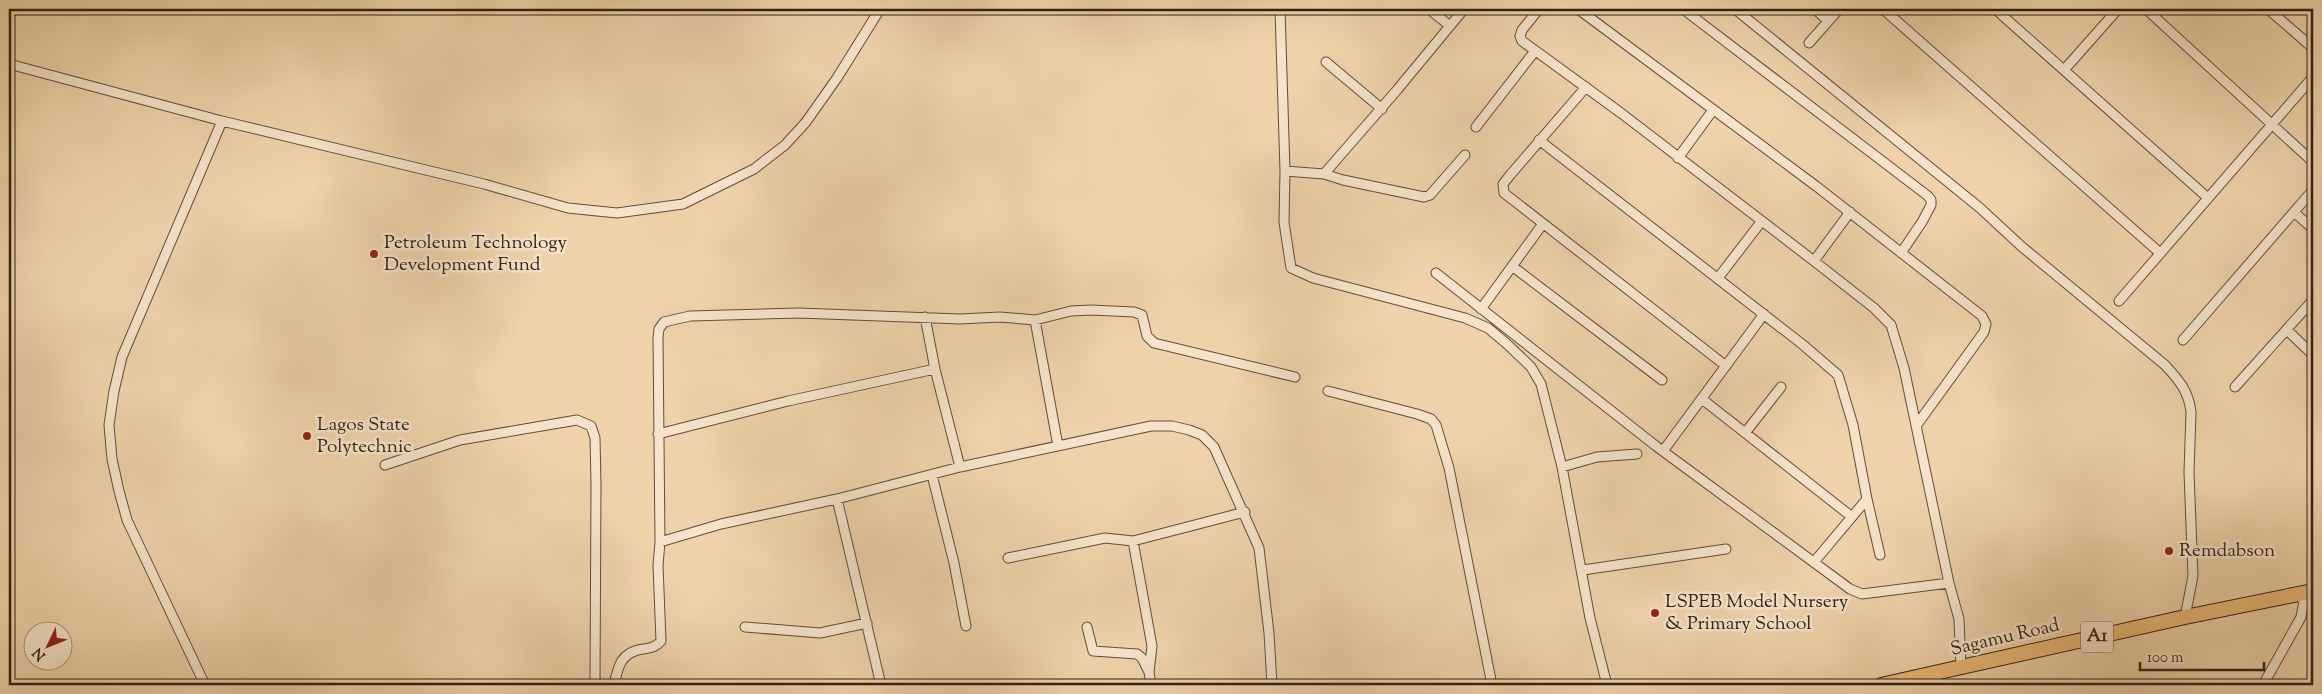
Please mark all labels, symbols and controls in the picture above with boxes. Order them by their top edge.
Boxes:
place label: Petroleum Technology Development Fund [384,230,568,279]
marker: Petroleum Technology Development Fund [368,248,380,260]
place label: Lagos State Polytechnic [317,412,412,461]
marker: Lagos State Polytechnic [301,430,313,442]
place label: Remdabson [2179,538,2275,565]
marker: Remdabson [2163,545,2175,557]
place label: LSPEB Model Nursery & Primary School [1665,589,1849,638]
marker: LSPEB Model Nursery & Primary School [1649,607,1661,619]
street label: Sagamu Road [1948,612,2062,664]
north arrow [22,622,72,672]
road number: A1 [2081,622,2113,652]
scale bar [2140,639,2263,671]
text: N [29,643,51,664]
text: 100 m [2147,648,2184,669]

